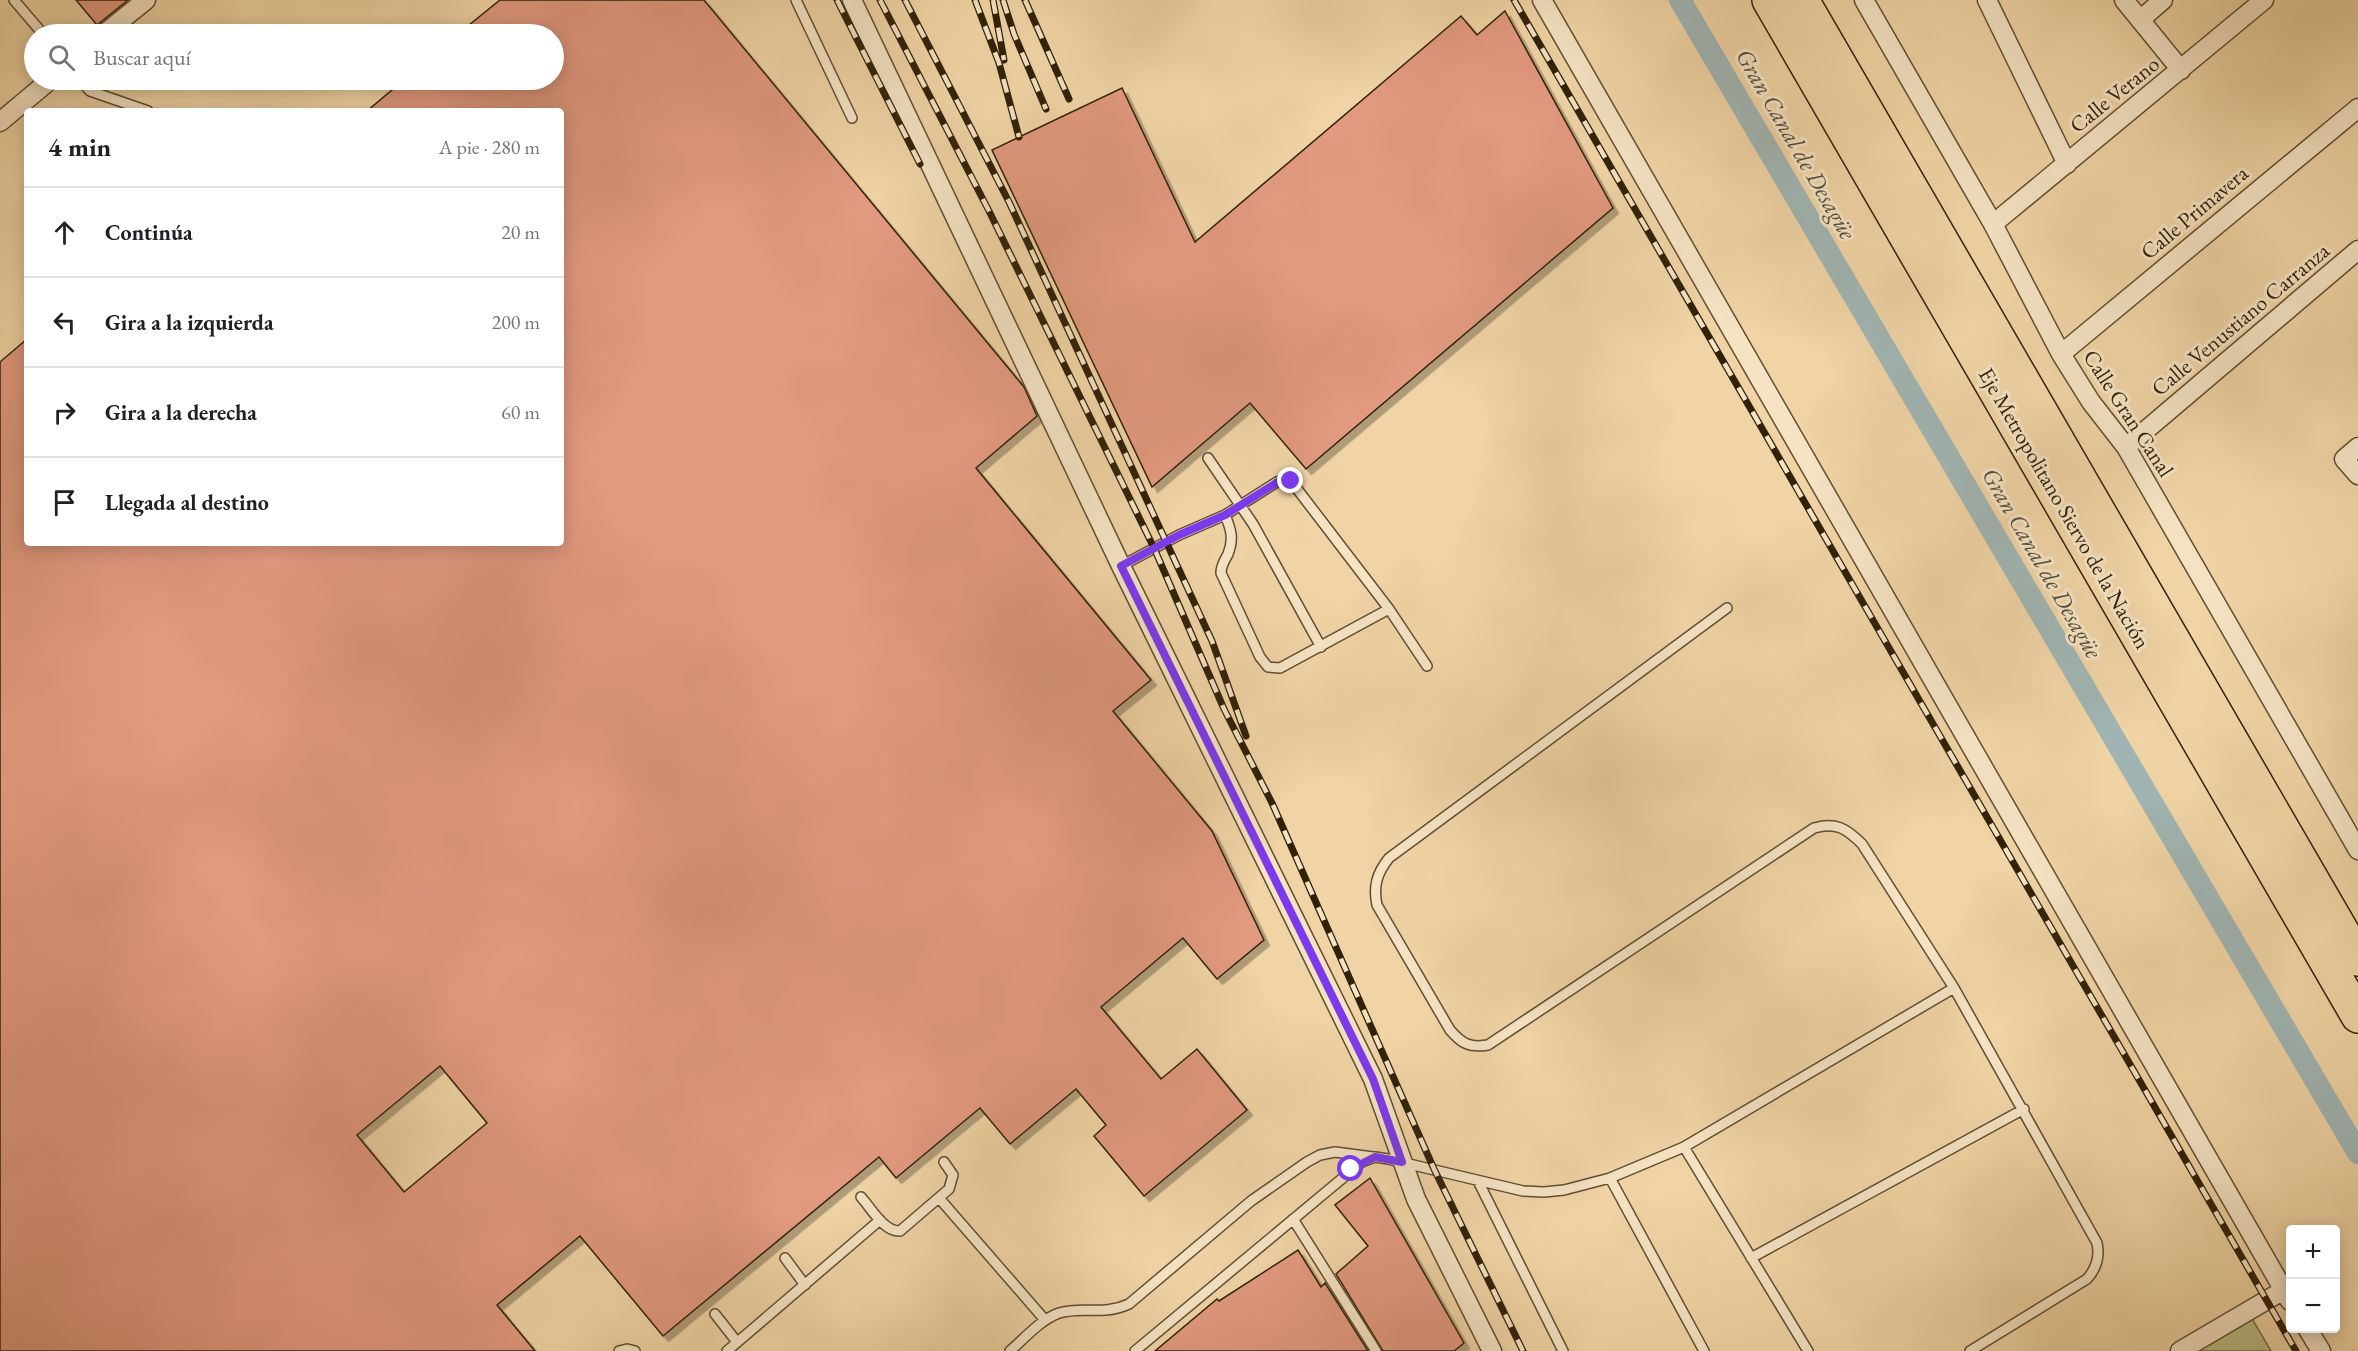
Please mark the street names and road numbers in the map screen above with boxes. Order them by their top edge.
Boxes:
street label: Calle Verano [2063,49,2165,140]
street label: Calle Primavera [2134,159,2254,266]
street label: Calle Venustiano Carranza [2145,236,2336,402]
street label: Calle Gran Canal [2077,344,2181,482]
street label: Eje Metropolitano Siervo de la Nación [1972,362,2157,655]

